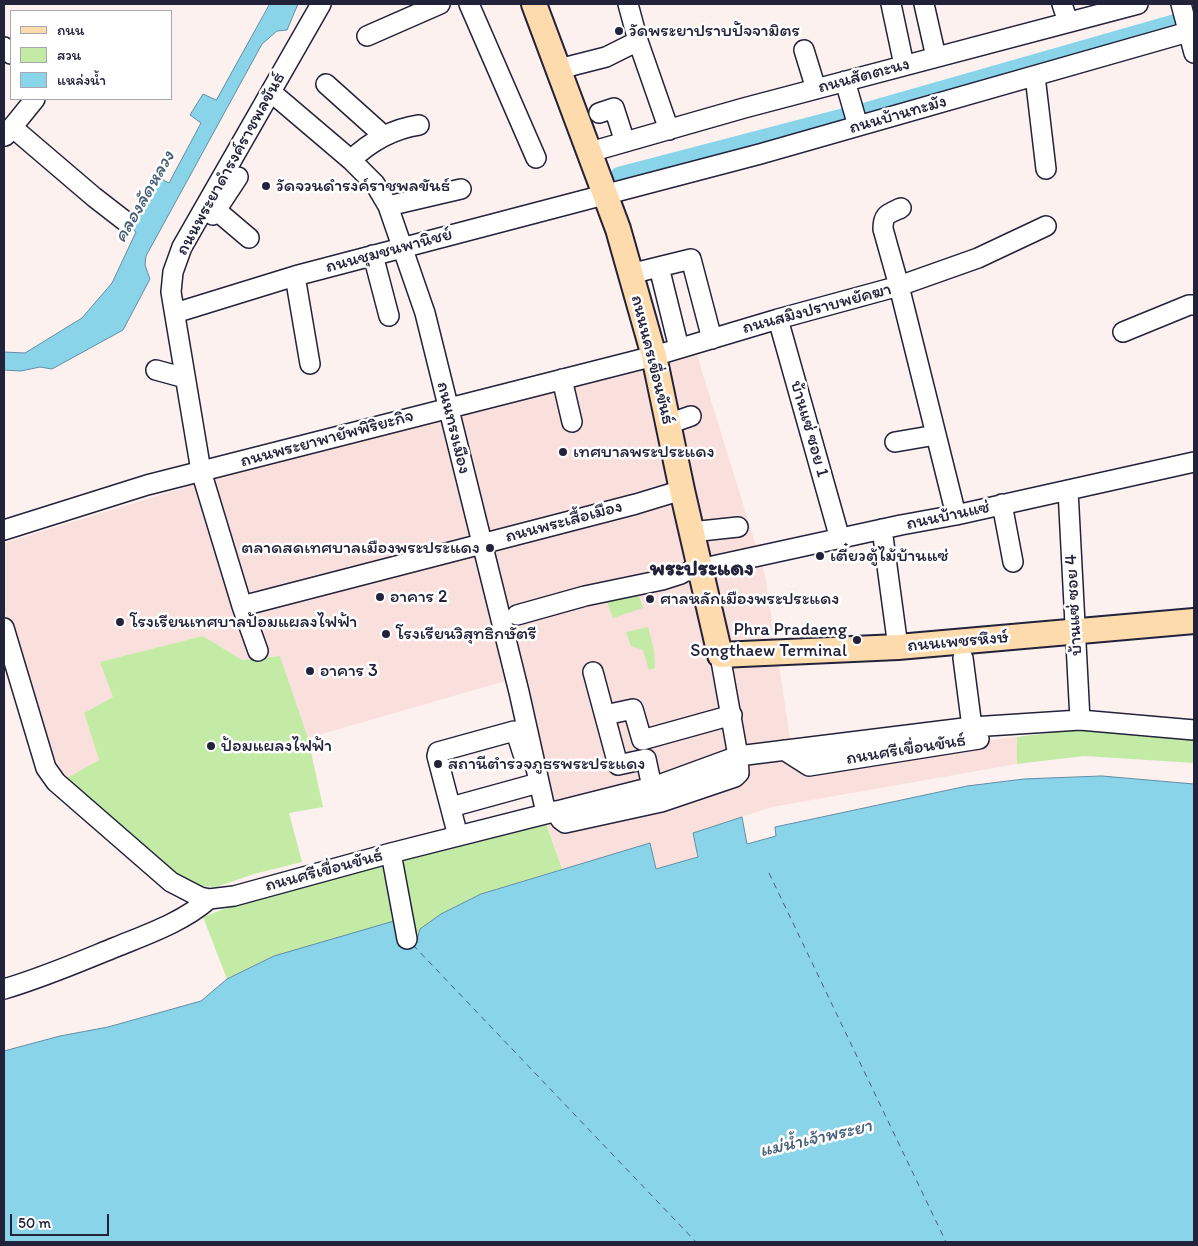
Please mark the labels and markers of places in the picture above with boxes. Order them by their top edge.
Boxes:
place label: วัดพระยาปราบปัจจามิตร [629,20,800,42]
marker: วัดพระยาปราบปัจจามิตร [613,25,625,37]
place label: วัดจวนดำรงค์ราชพลขันธ์ [276,175,450,197]
marker: วัดจวนดำรงค์ราชพลขันธ์ [260,180,272,192]
place label: เทศบาลพระประแดง [573,441,715,463]
marker: เทศบาลพระประแดง [557,446,569,458]
place label: ตลาดสดเทศบาลเมืองพระประแดง [241,537,480,559]
marker: ตลาดสดเทศบาลเมืองพระประแดง [484,542,496,554]
place label: เตี๋ยวตู้ไม้บ้านแซ่ [830,545,949,567]
marker: เตี๋ยวตู้ไม้บ้านแซ่ [814,550,826,562]
place label: อาคาร 2 [390,586,448,608]
place label: ศาลหลักเมืองพระประแดง [660,588,839,610]
marker: อาคาร 2 [374,591,386,603]
marker: ศาลหลักเมืองพระประแดง [644,593,656,605]
place label: โรงเรียนเทศบาลป้อมแผลงไฟฟ้า [130,611,357,633]
marker: โรงเรียนเทศบาลป้อมแผลงไฟฟ้า [114,616,126,628]
place label: Phra Pradaeng Songthaew Terminal [690,619,847,662]
place label: โรงเรียนวิสุทธิกษัตรี [396,623,537,645]
marker: โรงเรียนวิสุทธิกษัตรี [380,628,392,640]
marker: Phra Pradaeng Songthaew Terminal [851,634,863,646]
place label: อาคาร 3 [320,660,378,682]
marker: อาคาร 3 [304,665,316,677]
place label: ป้อมแผลงไฟฟ้า [221,735,332,757]
marker: ป้อมแผลงไฟฟ้า [205,740,217,752]
place label: สถานีตำรวจภูธรพระประแดง [448,753,645,775]
marker: สถานีตำรวจภูธรพระประแดง [432,758,444,770]

